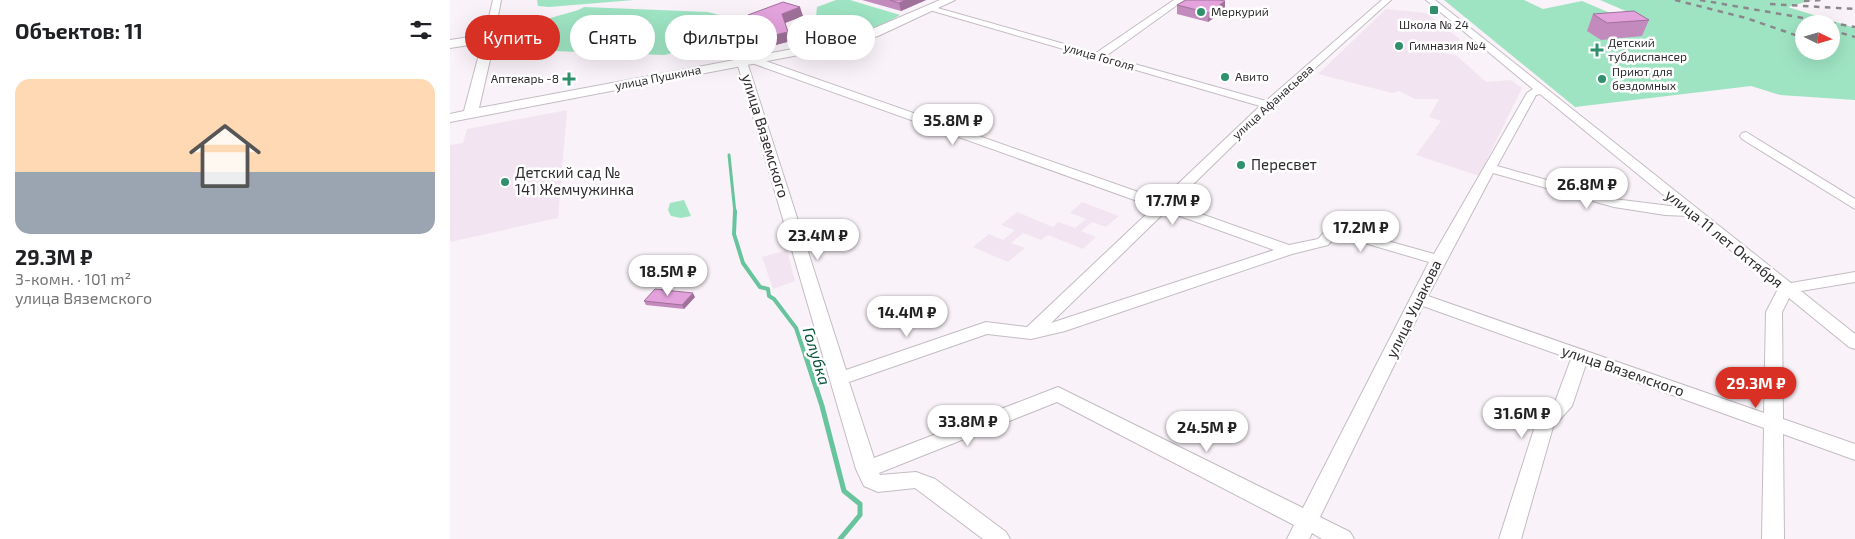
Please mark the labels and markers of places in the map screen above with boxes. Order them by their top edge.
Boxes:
place label: Меркурий [1211,4,1269,19]
marker: Школа № 24 [1428,4,1440,16]
marker: Меркурий [1195,6,1207,18]
place label: Школа № 24 [1399,17,1469,31]
place label: Детский тубдиспансер [1608,35,1687,64]
place label: Гимназия №4 [1409,38,1486,52]
marker: Гимназия №4 [1393,40,1405,52]
marker: Детский тубдиспансер [1590,43,1604,57]
place label: Приют для бездомных [1612,64,1677,92]
place label: Авито [1235,69,1269,83]
place label: Аптекарь -8 [491,71,559,85]
marker: Авито [1219,71,1231,83]
marker: Аптекарь -8 [563,73,575,85]
marker: Приют для бездомных [1596,73,1608,85]
pin: 35.8M ₽ [907,104,999,146]
place label: Пересвет [1251,155,1317,173]
marker: Пересвет [1235,159,1247,171]
place label: Детский сад № 141 Жемчужинка [515,163,634,199]
pin: 26.8M ₽ [1541,168,1633,210]
marker: Детский сад № 141 Жемчужинка [499,176,511,188]
pin: 17.7M ₽ [1127,184,1219,226]
pin: 17.2M ₽ [1315,210,1407,253]
pin: 23.4M ₽ [772,218,864,261]
pin: 18.5M ₽ [622,254,714,297]
pin: 14.4M ₽ [861,296,953,338]
pin: 29.3M ₽ [1710,366,1802,409]
pin: 31.6M ₽ [1476,396,1568,439]
pin: 33.8M ₽ [922,404,1014,447]
pin: 24.5M ₽ [1161,410,1253,453]

